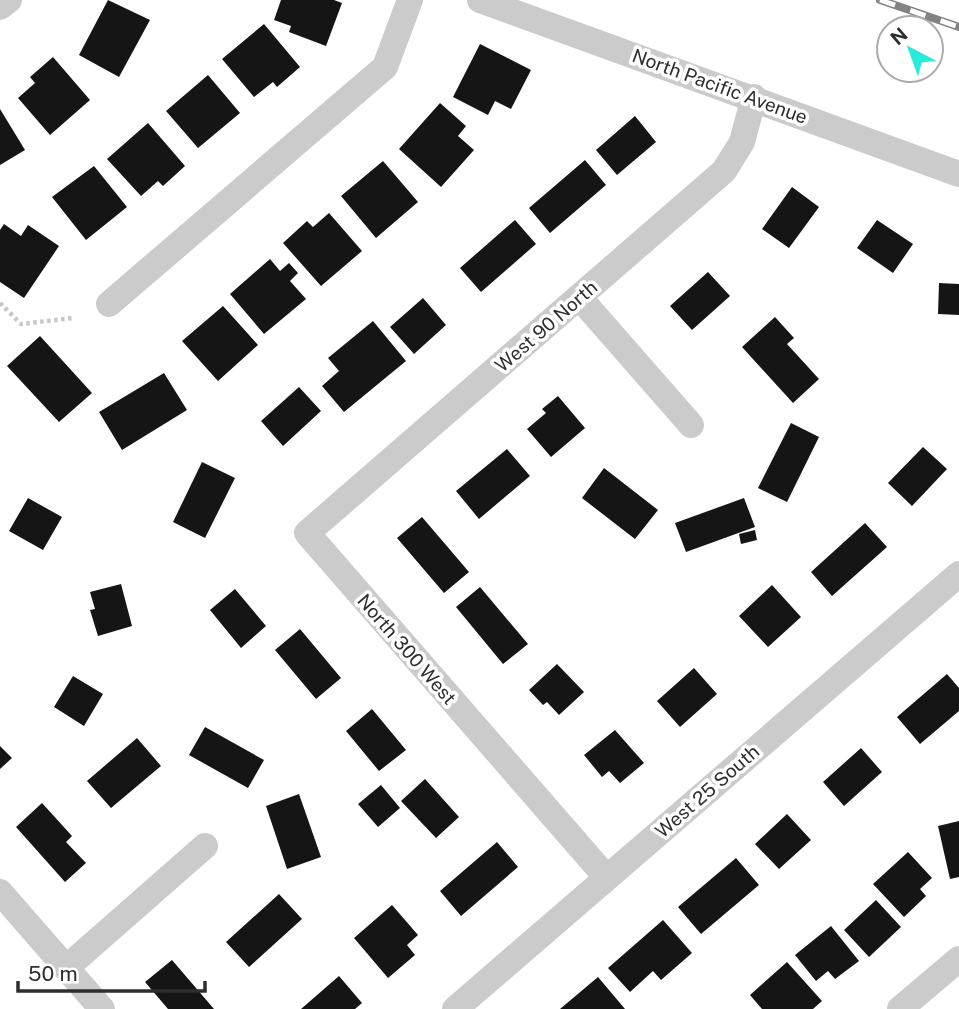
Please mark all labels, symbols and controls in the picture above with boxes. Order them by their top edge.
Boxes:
north arrow [875,14,945,84]
text: N [886,23,912,49]
street label: North Pacific Avenue [629,44,811,128]
street label: West 90 North [491,276,601,376]
street label: North 300 West [353,589,461,709]
street label: West 25 South [651,740,763,842]
scale bar [18,950,205,994]
text: 50 m [28,961,78,986]

